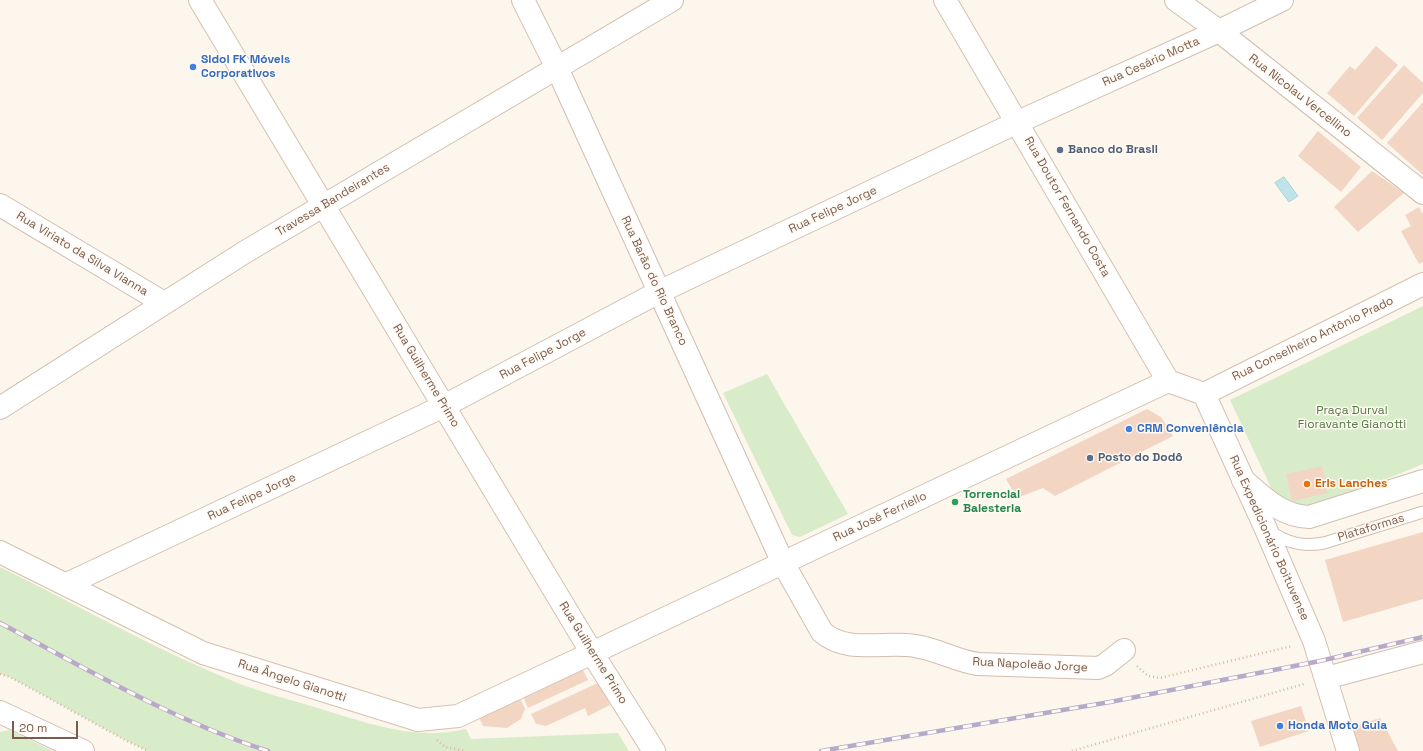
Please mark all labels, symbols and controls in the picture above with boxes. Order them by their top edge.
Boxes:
street label: Rua Cesário Motta [1100,34,1202,90]
street label: Rua Nicolau Vercellino [1246,51,1354,141]
place label: Sidol FK Móveis Corporativos [201,53,290,81]
marker: Sidol FK Móveis Corporativos [188,62,198,72]
street label: Rua Doutor Fernando Costa [1021,134,1113,280]
place label: Banco do Brasil [1068,143,1158,157]
marker: Banco do Brasil [1055,145,1065,155]
street label: Travessa Bandeirantes [274,160,392,240]
street label: Rua Felipe Jorge [787,183,879,237]
street label: Rua Viriato da Silva Vianna [14,209,150,299]
street label: Rua Barão do Rio Branco [618,214,690,348]
street label: Rua Conselheiro Antônio Prado [1230,294,1396,384]
street label: Rua Guilherme Primo [389,322,463,430]
street label: Rua Felipe Jorge [497,325,589,383]
park label: Praça Durval Fioravante Gianotti [1298,404,1406,432]
place label: CRM Conveniência [1137,422,1244,436]
marker: CRM Conveniência [1124,424,1134,434]
place label: Posto do Dodô [1098,451,1183,465]
marker: Posto do Dodô [1085,453,1095,463]
street label: Rua Expedicionário Boituvense [1226,453,1312,623]
street label: Rua Felipe Jorge [206,470,298,524]
place label: Eris Lanches [1315,477,1387,491]
marker: Eris Lanches [1302,479,1312,489]
place label: Torrencial Balesteria [963,488,1021,516]
street label: Rua José Ferriello [831,489,929,545]
marker: Torrencial Balesteria [950,497,960,507]
street label: Plataformas [1336,511,1406,545]
street label: Rua Guilherme Primo [556,599,630,707]
street label: Rua Napoleão Jorge [972,655,1088,675]
street label: Rua Ângelo Gianotti [236,657,348,705]
scale bar [14,713,80,739]
place label: Honda Moto Guia [1288,719,1387,733]
text: 20 m [19,720,47,736]
marker: Honda Moto Guia [1275,721,1285,731]

